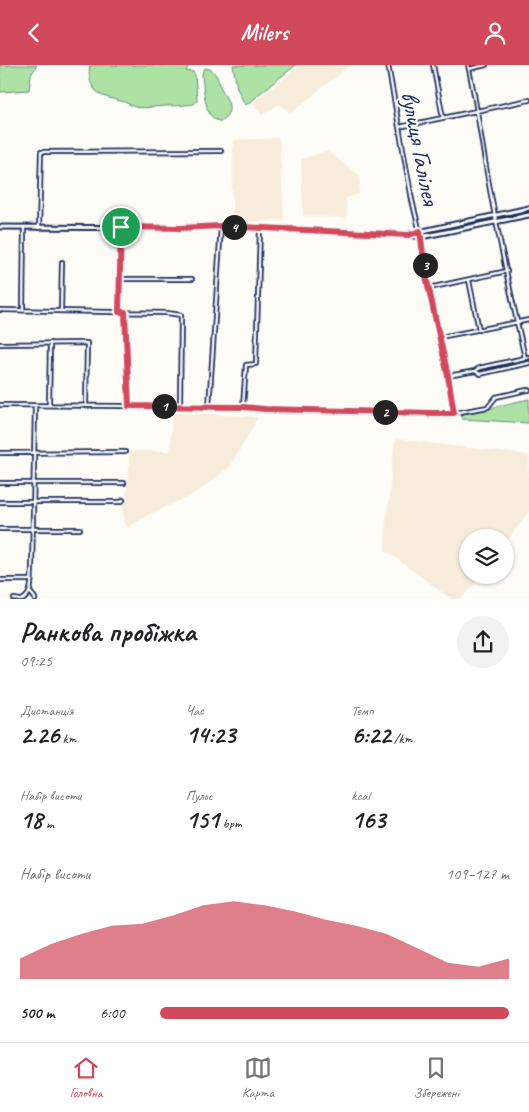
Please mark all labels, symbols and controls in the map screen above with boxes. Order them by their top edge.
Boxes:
icon: back [20,19,48,47]
text: Milers [241,19,288,47]
icon: person [481,19,509,47]
street label: вулиця Галілея [393,89,447,210]
pin [100,206,142,248]
icon: arrive [107,213,135,241]
pin: 4 [222,215,246,239]
text: 4 [231,219,238,236]
pin: 3 [412,253,438,277]
text: 3 [422,257,429,274]
pin: 1 [152,393,176,419]
text: 1 [161,398,168,415]
pin: 2 [372,399,398,425]
text: 2 [382,404,389,421]
map controls [459,529,514,584]
button: layers [459,529,514,584]
text: Ранкова пробіжка [20,614,196,649]
button: share [457,616,509,668]
text: 09:25 [20,651,52,671]
text: Дистанція [20,702,73,719]
text: Час [186,702,204,719]
text: Темп [351,702,374,719]
text: 2.26 [20,719,59,751]
text: 14:23 [186,719,236,751]
text: 6:22 [351,719,391,751]
text: km [59,730,76,747]
text: /km [391,730,412,747]
text: Набір висоти [20,787,81,804]
text: Пульс [186,787,213,804]
text: kcal [351,787,370,804]
text: 18 [20,804,43,836]
text: 151 [186,804,219,836]
text: 163 [351,804,386,836]
text: m [43,815,54,832]
text: bpm [219,815,242,832]
text: Набір висоти [20,864,90,884]
text: 109–127 m [446,864,509,884]
text: 500 m [20,1003,54,1023]
text: 6:00 [100,1003,125,1023]
tab: Головна [70,1054,102,1101]
tab: Карта [242,1054,274,1101]
tab: Збережені [414,1054,459,1101]

